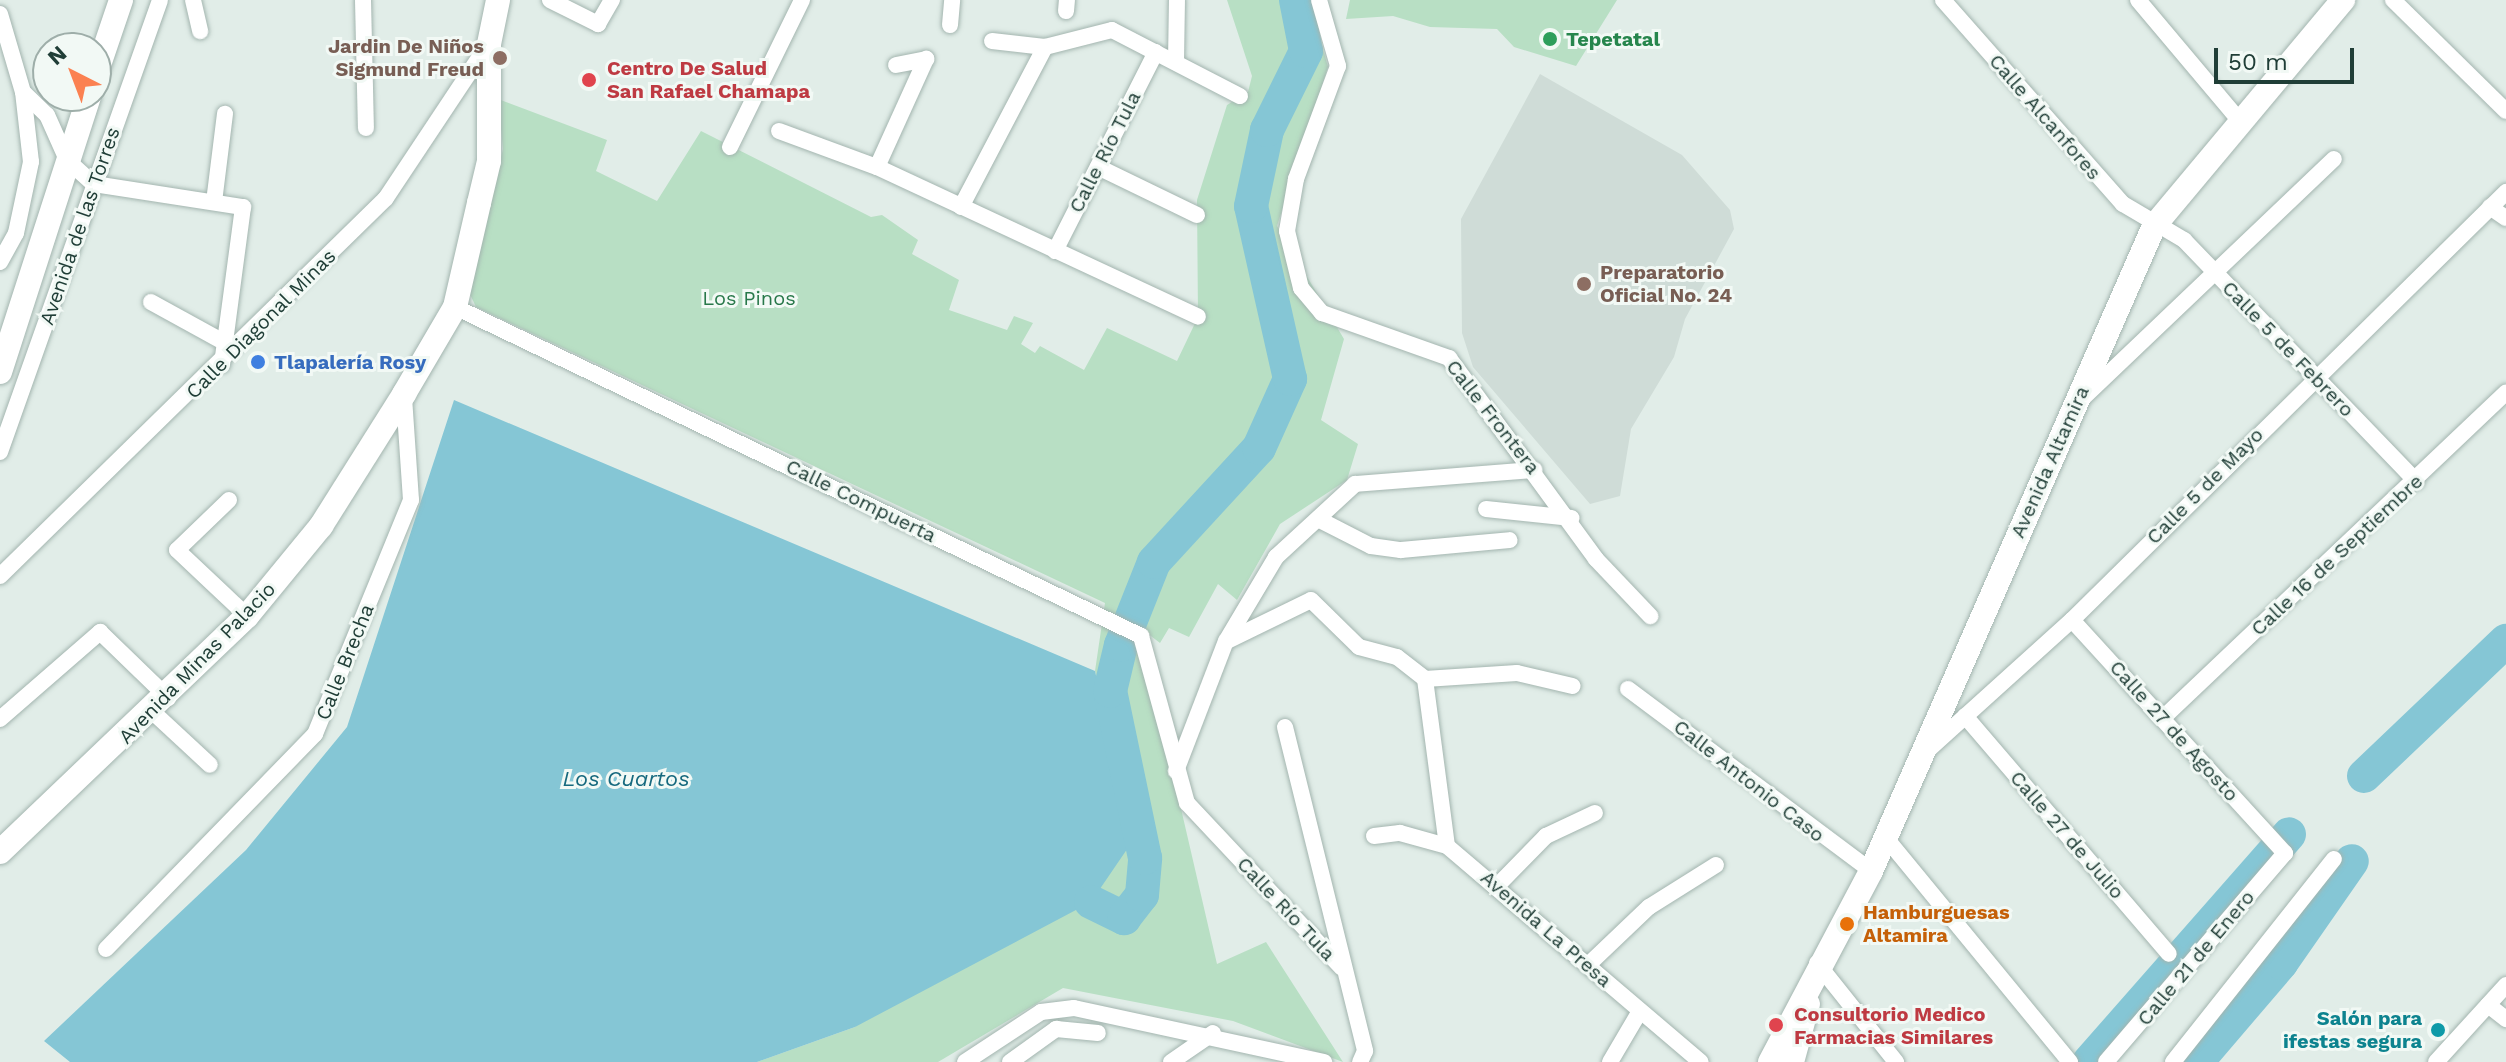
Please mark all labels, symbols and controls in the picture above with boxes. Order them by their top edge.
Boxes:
place label: Tepetatal [1566,27,1660,51]
marker: Tepetatal [1541,30,1559,48]
north arrow [32,32,112,112]
scale bar [2218,32,2358,82]
place label: Jardin De Niños Sigmund Freud [328,34,484,81]
text: N [43,41,71,70]
text: 50 m [2228,48,2288,76]
marker: Jardin De Niños Sigmund Freud [491,49,509,67]
street label: Calle Alcanfores [1984,49,2106,185]
place label: Centro De Salud San Rafael Chamapa [607,56,810,103]
marker: Centro De Salud San Rafael Chamapa [578,69,600,91]
street label: Calle Río Tula [1064,87,1146,217]
street label: Avenida de las Torres [35,124,125,328]
street label: Calle Diagonal Minas [181,244,341,404]
place label: Preparatorio Oficial No. 24 [1600,260,1732,307]
marker: Preparatorio Oficial No. 24 [1575,275,1593,293]
street label: Calle 5 de Febrero [2217,276,2359,422]
park label: Los Pinos [702,286,796,310]
place label: Tlapalería Rosy [274,350,426,374]
marker: Tlapalería Rosy [249,353,267,371]
street label: Calle Frontera [1441,355,1545,479]
street label: Avenida Altamira [2005,382,2095,542]
street label: Calle 5 de Mayo [2142,423,2268,549]
street label: Calle Compuerta [782,454,940,548]
street label: Calle 16 de Septiembre [2246,469,2428,641]
street label: Avenida Minas Palacio [113,577,281,749]
street label: Calle Brecha [311,600,379,724]
street label: Calle 27 de Agosto [2104,655,2244,807]
street label: Calle Antonio Caso [1669,714,1829,848]
water label: Los Cuartos [563,766,689,792]
street label: Calle 27 de Julio [2005,766,2129,904]
street label: Calle Río Tula [1232,852,1340,966]
street label: Avenida La Presa [1475,865,1617,993]
street label: Calle 21 de Enero [2132,885,2260,1031]
place label: Hamburguesas Altamira [1863,900,2010,947]
marker: Hamburguesas Altamira [1838,915,1856,933]
place label: Consultorio Medico Farmacias Similares [1794,1002,1993,1049]
place label: Salón para ifestas segura [2283,1006,2422,1053]
marker: Consultorio Medico Farmacias Similares [1765,1014,1787,1036]
marker: Salón para ifestas segura [2429,1021,2447,1039]

